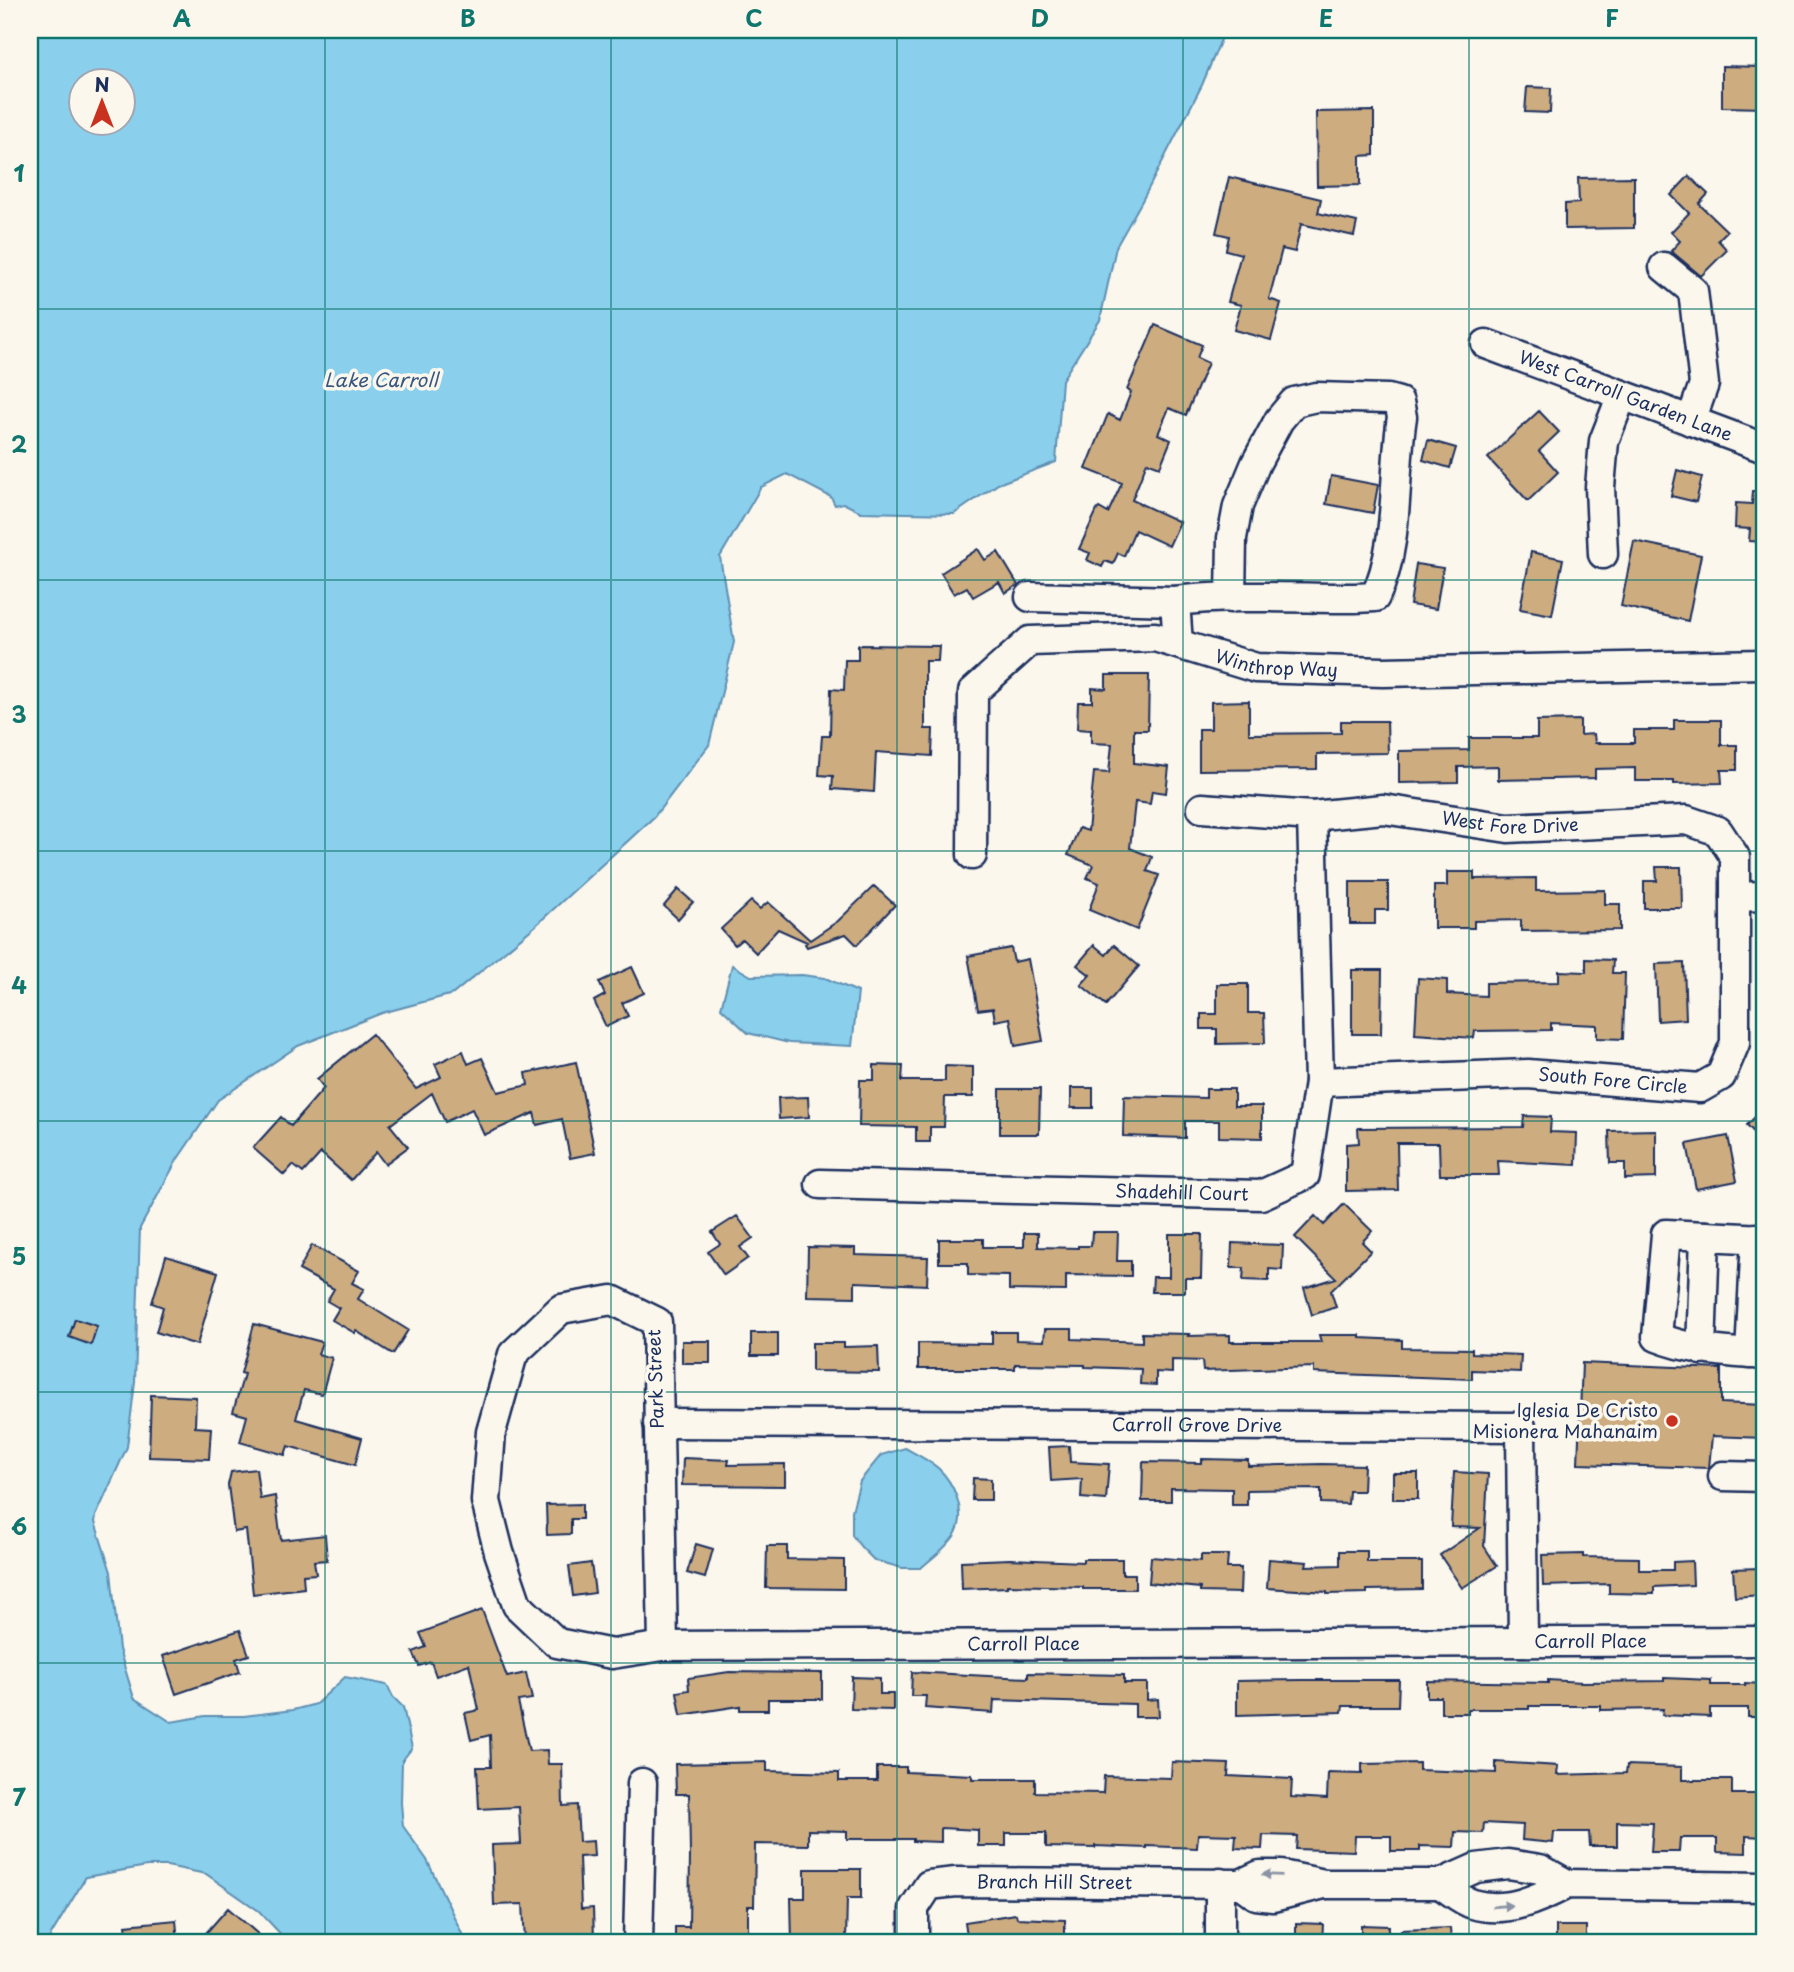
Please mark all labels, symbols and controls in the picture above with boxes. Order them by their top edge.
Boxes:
text: A [173,0,191,35]
text: B [460,0,476,35]
text: C [745,0,763,35]
text: D [1031,0,1049,35]
text: E [1319,0,1333,35]
text: F [1605,0,1619,35]
north arrow [66,66,136,136]
text: N [94,70,110,98]
text: 1 [14,155,25,190]
street label: West Carroll Garden Lane [1515,343,1737,447]
water label: Lake Carroll [324,365,441,393]
text: 2 [11,426,27,461]
street label: Winthrop Way [1212,641,1338,683]
text: 3 [11,696,27,731]
street label: West Fore Drive [1440,803,1579,840]
text: 4 [11,967,27,1002]
street label: South Fore Circle [1537,1060,1689,1099]
street label: Shadehill Court [1115,1176,1249,1207]
text: 5 [12,1238,26,1273]
street label: Park Street [639,1329,670,1429]
place label: Iglesia De Cristo Misionera Mahanaim [1473,1396,1658,1444]
street label: Carroll Grove Drive [1112,1410,1282,1438]
marker: Iglesia De Cristo Misionera Mahanaim [1664,1413,1680,1429]
text: 6 [11,1508,27,1543]
street label: Carroll Place [1534,1627,1647,1654]
street label: Carroll Place [967,1629,1080,1657]
text: 7 [12,1779,26,1814]
street label: Branch Hill Street [976,1867,1132,1895]
one-way arrow [1261,1870,1283,1881]
one-way arrow [1491,1900,1513,1911]

